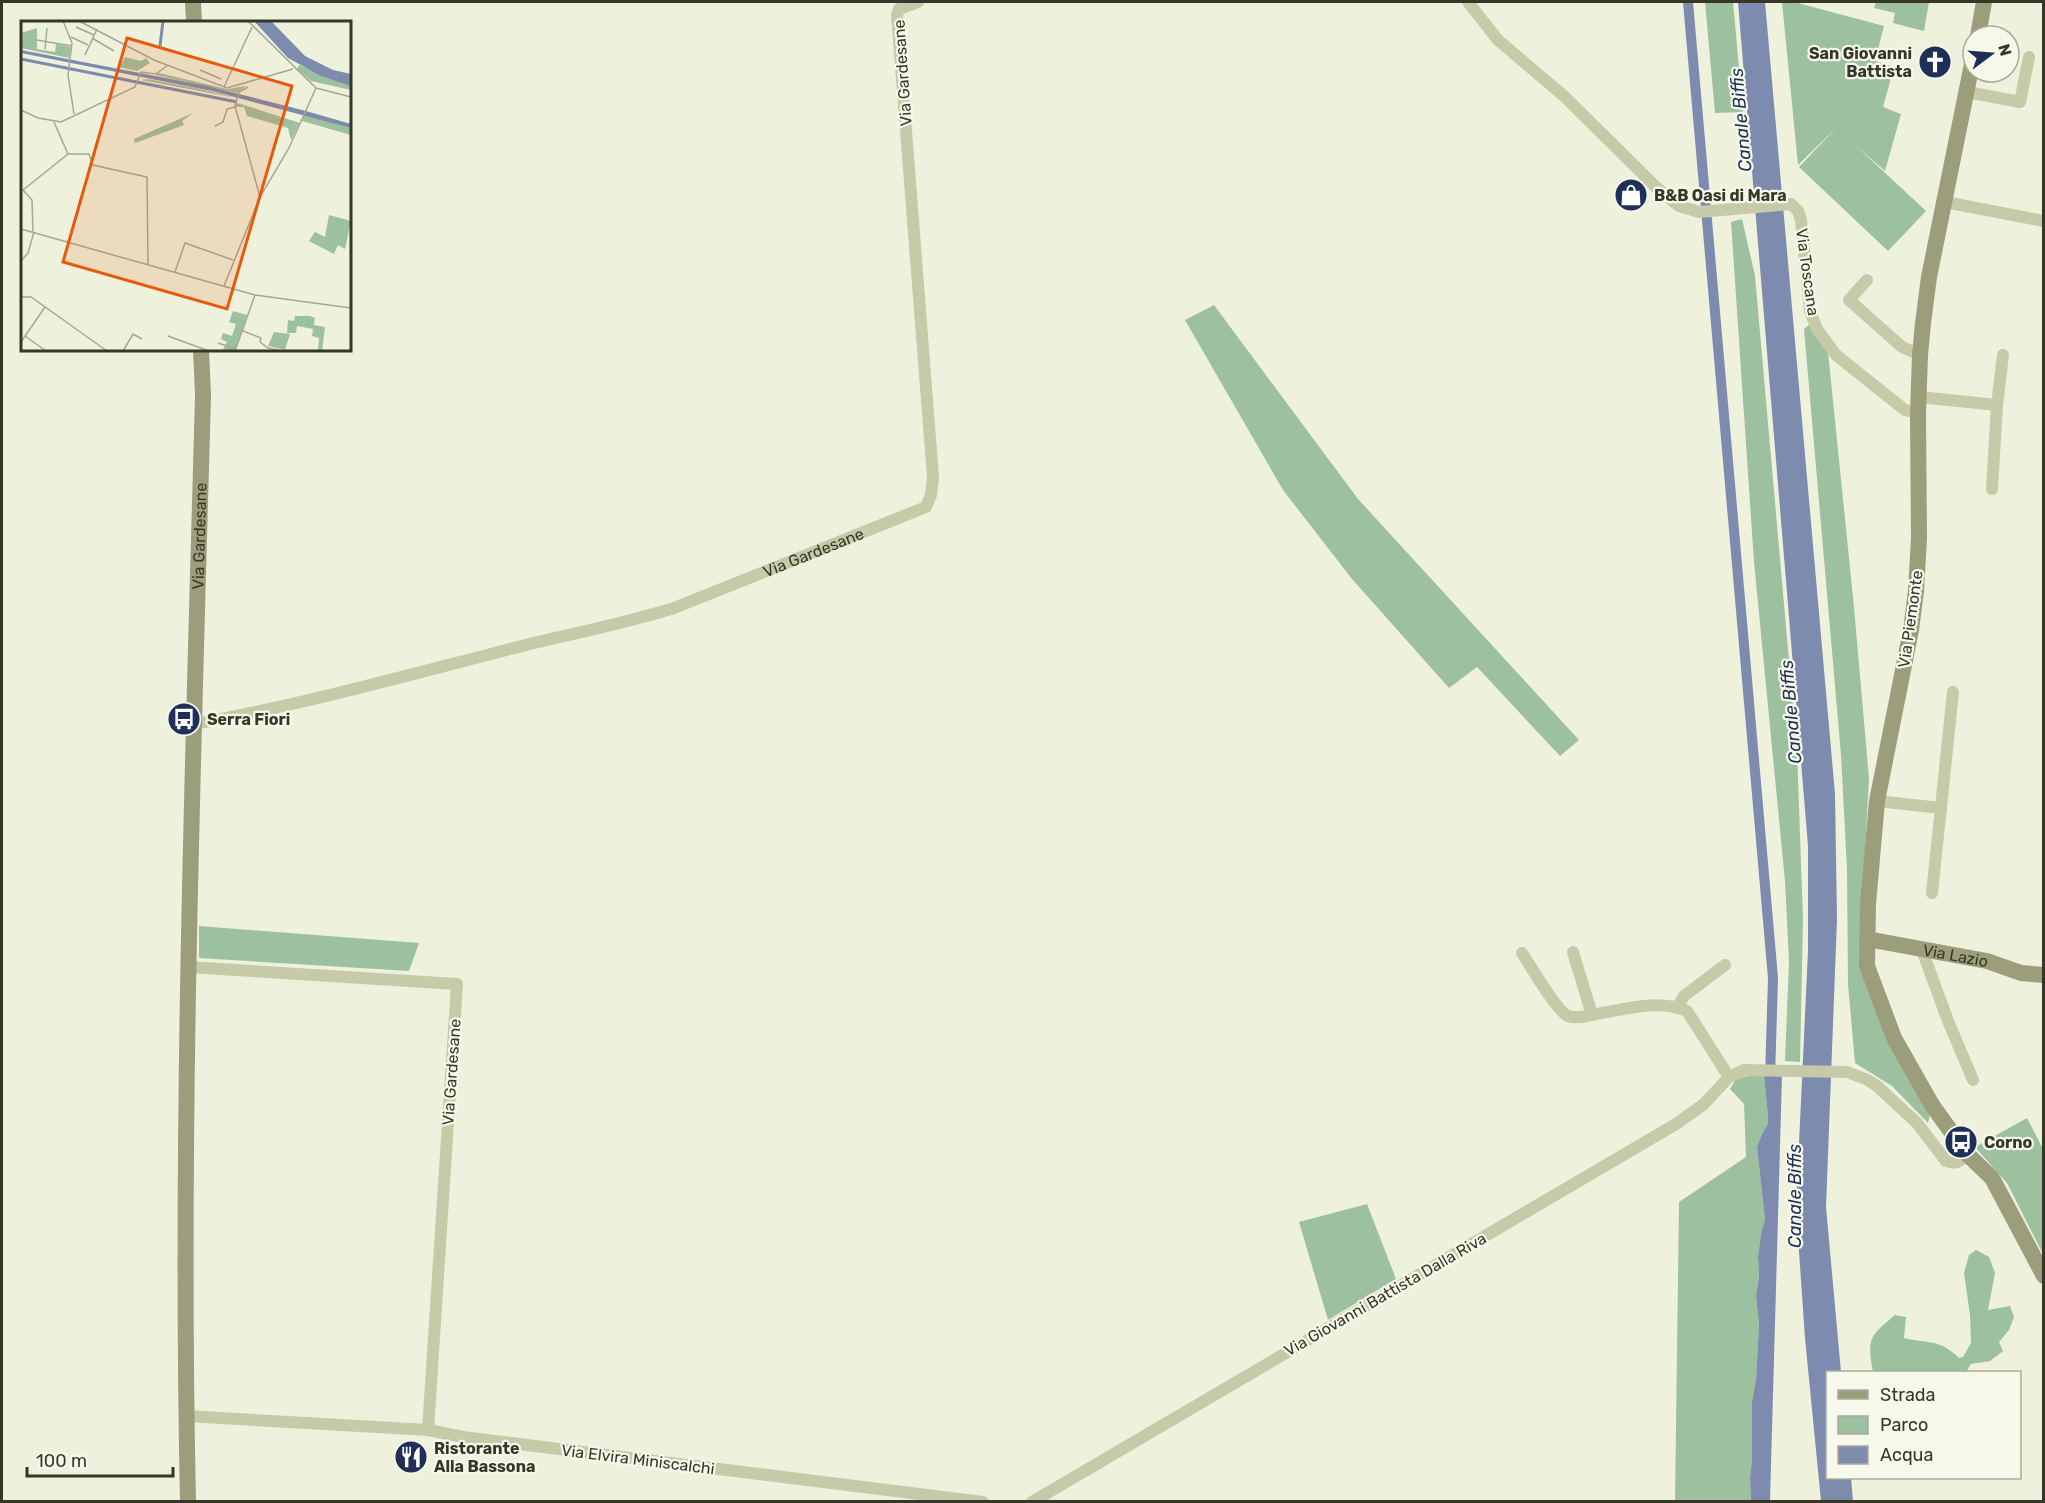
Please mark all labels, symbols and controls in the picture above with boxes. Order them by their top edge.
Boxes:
street label: Via Gardesane [889,19,916,127]
inset map [21,21,351,351]
north arrow [1961,24,2021,84]
text: N [1994,42,2016,58]
place label: San Giovanni Battista [1809,44,1912,81]
church icon: San Giovanni Battista [1917,44,1953,80]
water label: Canale Biffis [1726,67,1756,173]
shop icon: B&B Oasi di Mara [1613,177,1649,213]
place label: B&B Oasi di Mara [1654,186,1787,205]
street label: Via Toscana [1792,227,1823,317]
street label: Via Gardesane [189,482,211,590]
street label: Via Gardesane [760,524,867,581]
street label: Via Piemonte [1894,569,1927,669]
water label: Canale Biffis [1776,659,1806,765]
bus stop icon: Serra Fiori [166,701,202,737]
place label: Serra Fiori [207,710,290,729]
street label: Via Lazio [1921,940,1990,971]
street label: Via Gardesane [438,1018,465,1126]
bus stop icon: Corno [1943,1124,1979,1160]
place label: Corno [1984,1133,2033,1152]
water label: Canale Biffis [1784,1144,1806,1248]
street label: Via Giovanni Battista Dalla Riva [1281,1229,1490,1360]
legend [1826,1371,2021,1479]
text: Strada [1880,1384,1936,1406]
text: Parco [1880,1414,1928,1436]
restaurant icon: Ristorante Alla Bassona [393,1439,429,1475]
place label: Ristorante Alla Bassona [434,1439,535,1476]
scale bar [27,1440,172,1478]
street label: Via Elvira Miniscalchi [560,1441,716,1478]
text: Acqua [1880,1444,1933,1466]
text: 100 m [36,1450,87,1472]

